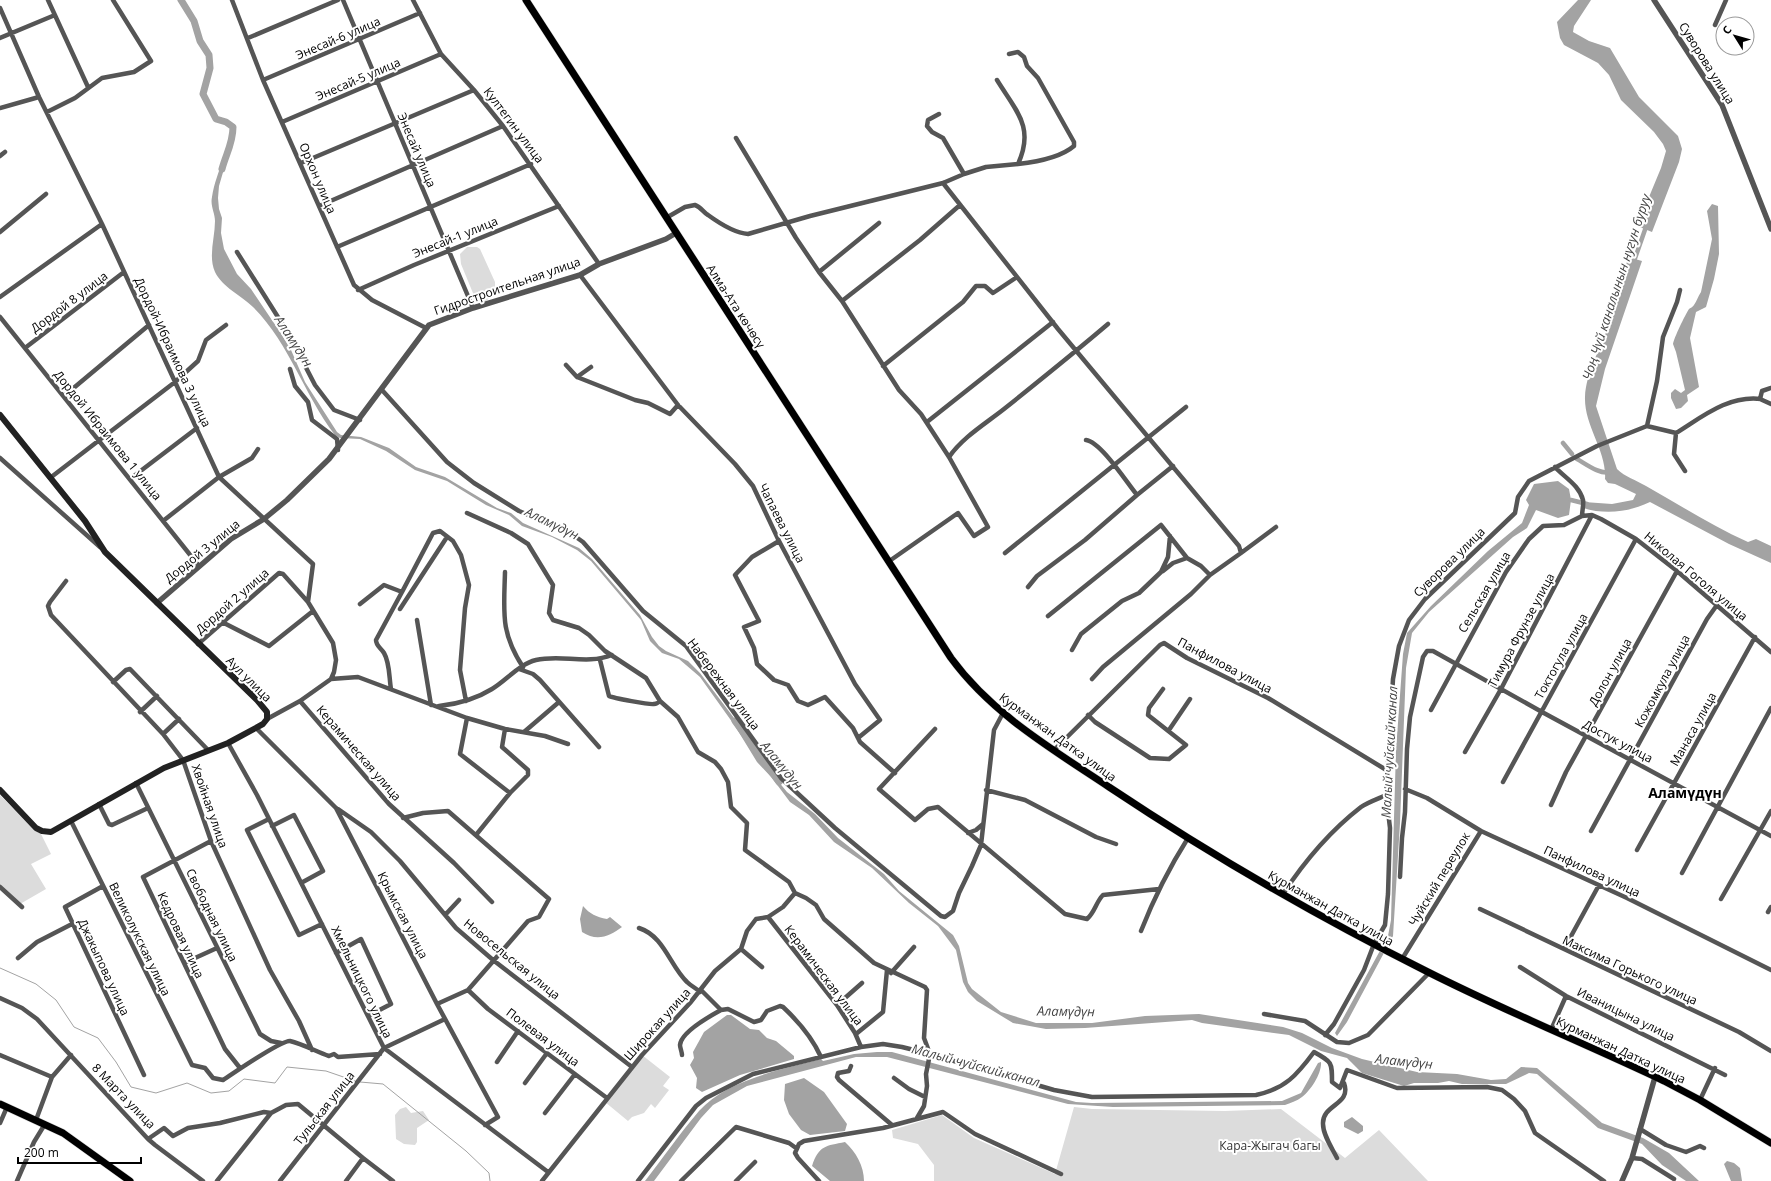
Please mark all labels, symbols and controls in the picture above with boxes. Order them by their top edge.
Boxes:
street label: Энесай-6 улица [293,13,383,63]
north arrow [1715,16,1755,56]
street label: Суворова улица [1676,19,1738,107]
street label: Энесай-5 улица [313,54,403,104]
street label: Култегин улица [480,84,548,166]
street label: Энесай улица [394,110,440,190]
street label: Орхон улица [295,140,341,216]
water label: Чоң Чүй каналынын нугун буруу [1577,191,1655,382]
street label: Энесай-1 улица [410,212,500,262]
street label: Гидростроительная улица [431,253,583,319]
street label: Алма-Ата көчөсү [703,261,769,351]
street label: Дордой 8 улица [27,267,111,337]
street label: Дордой-Ибраимова 3 улица [131,274,215,430]
water label: Аламүдүн [270,311,317,370]
street label: Дордой Ибраимова 1 улица [50,366,166,504]
street label: Чапаева улица [755,480,809,566]
water label: Аламүдүн [521,502,582,544]
street label: Дордой 3 улица [161,515,243,587]
street label: Суворова улица [1409,523,1489,601]
street label: Николая Гоголя улица [1641,528,1751,624]
street label: Сельская улица [1454,548,1514,636]
street label: Дордой 2 улица [192,564,272,638]
street label: Тимура Фрунзе улица [1484,570,1558,690]
street label: Токтогула улица [1530,610,1592,702]
street label: Кожомкула улица [1630,632,1694,730]
street label: Панфилова улица [1175,633,1275,697]
street label: Набережная улица [684,635,764,733]
street label: Долон улица [1584,635,1636,709]
street label: Аул улица [222,652,276,706]
water label: Малый чуйский канал [1377,685,1401,819]
street label: Курманжан Датка улица [996,689,1120,785]
street label: Манаса улица [1666,689,1720,769]
street label: Керамическая улица [313,702,405,804]
street label: Достук улица [1580,715,1656,767]
water label: Аламүдүн [756,736,807,793]
street label: Хвойная улица [188,762,232,850]
district label: Аламүдүн [1648,783,1722,802]
street label: Чуйский переулок [1404,828,1474,929]
street label: Панфилова улица [1541,841,1643,901]
street label: Свободная улица [182,866,242,964]
street label: Курманжан Датка улица [1265,866,1397,950]
street label: Крымская улица [374,868,432,962]
street label: Великолукская улица [105,879,175,999]
street label: Кедровая улица [154,889,208,981]
street label: Новосельская улица [460,915,564,1003]
street label: Джакыпова улица [74,916,134,1018]
street label: Керамическая улица [781,921,867,1029]
street label: Хмельницкого улица [327,923,397,1041]
street label: Максима Горького улица [1560,931,1700,1009]
street label: Иваницына улица [1574,983,1678,1045]
street label: Широкая улица [620,984,694,1064]
water label: Аламүдүн [1036,1001,1095,1021]
street label: Полевая улица [503,1004,583,1070]
street label: Курманжан Датка улица [1553,1012,1689,1088]
water label: Малый чуйский канал [910,1039,1042,1091]
water label: Аламүдүн [1373,1049,1434,1073]
street label: 8 Марта улица [88,1060,160,1132]
street label: Тульская улица [290,1067,358,1149]
park label: Кара-Жыгач багы [1219,1137,1321,1154]
scale bar [18,1139,141,1165]
text: 200 m [24,1144,59,1161]

